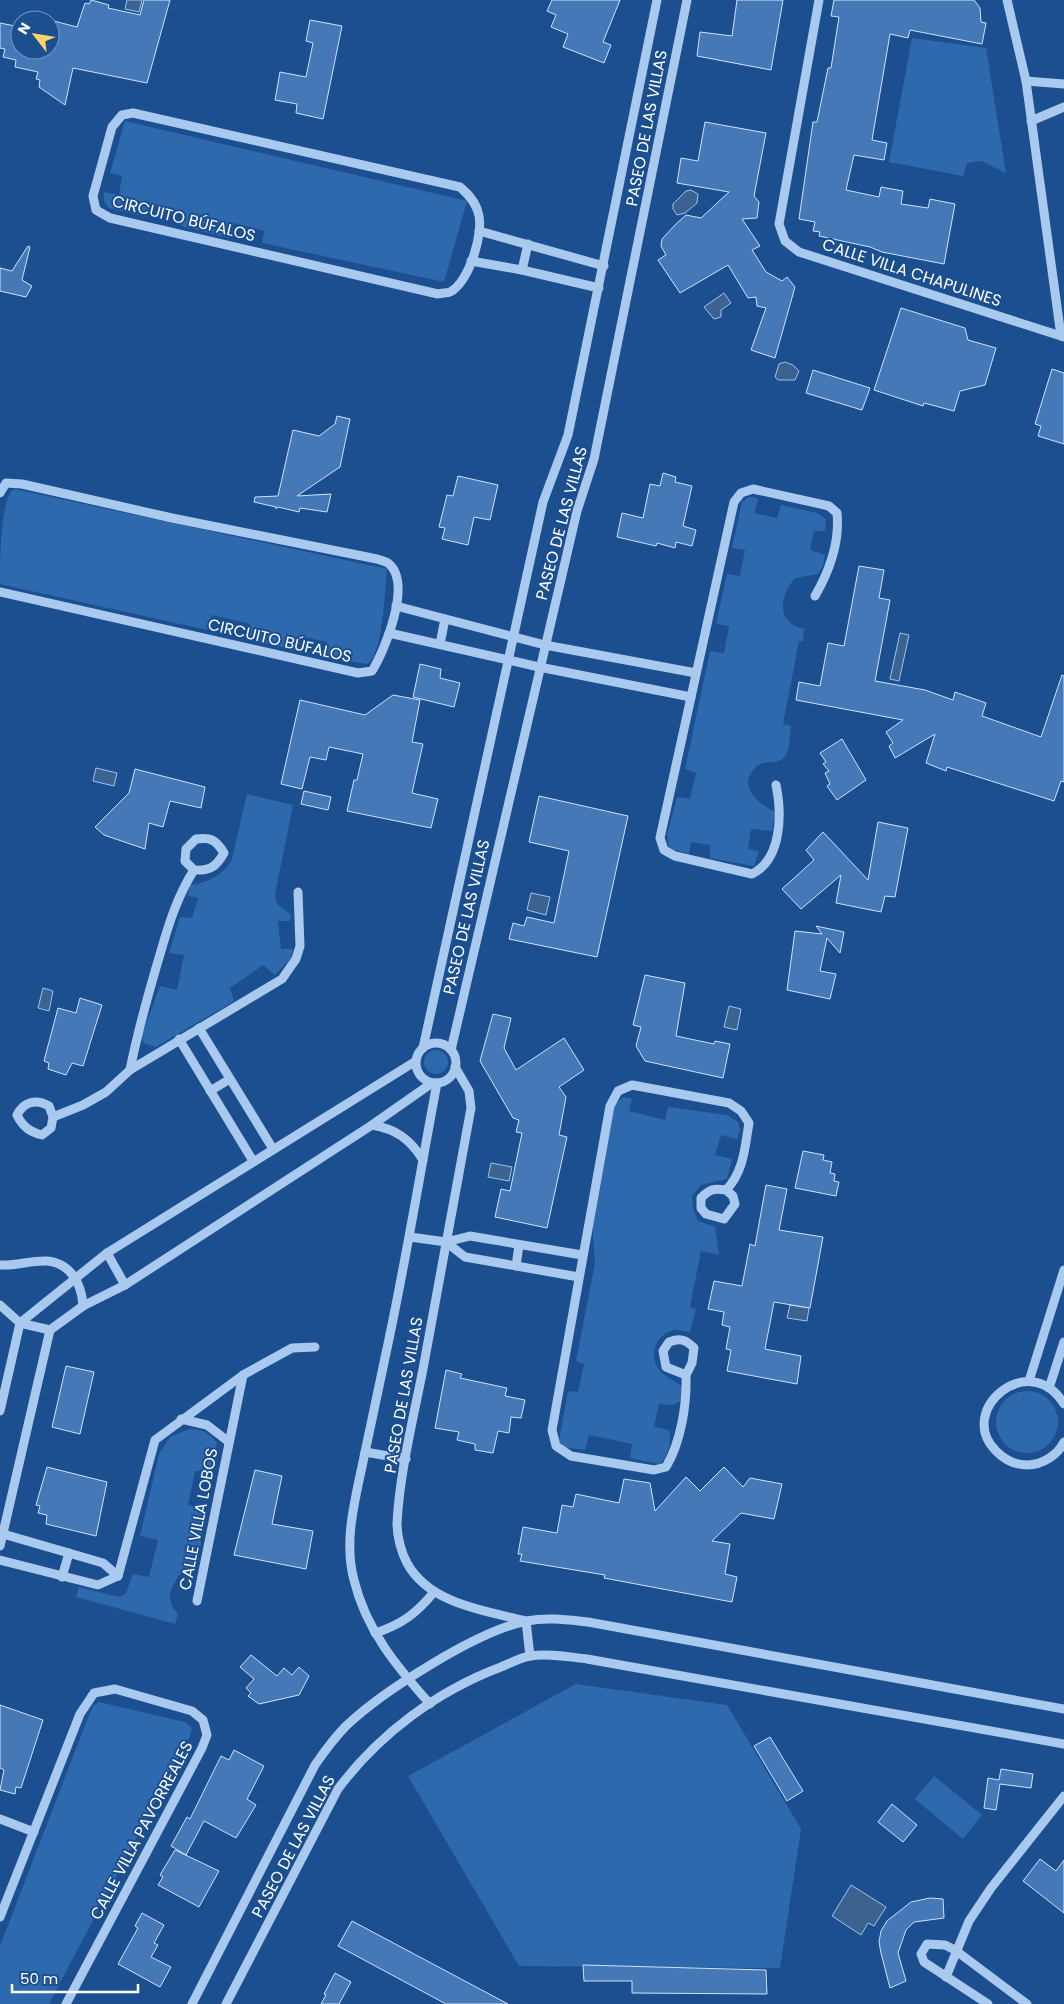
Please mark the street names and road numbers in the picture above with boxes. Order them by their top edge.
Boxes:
street label: PASEO DE LAS VILLAS [620,48,673,208]
street label: CIRCUITO BÚFALOS [110,190,258,247]
street label: CALLE VILLA CHAPULINES [819,233,1004,312]
street label: PASEO DE LAS VILLAS [530,444,593,603]
street label: CIRCUITO BÚFALOS [206,613,354,668]
street label: PASEO DE LAS VILLAS [437,837,496,997]
street label: PASEO DE LAS VILLAS [378,1315,429,1475]
street label: CALLE VILLA LOBOS [173,1446,224,1592]
street label: CALLE VILLA PAVORREALES [84,1737,198,1924]
street label: PASEO DE LAS VILLAS [246,1771,341,1922]

